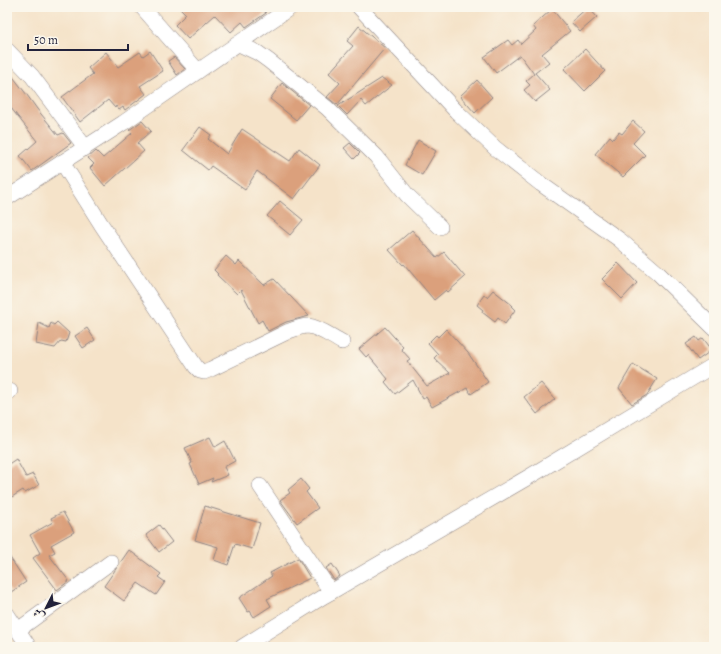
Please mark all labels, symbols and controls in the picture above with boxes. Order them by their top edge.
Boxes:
scale bar [28,26,128,52]
text: 50 m [34,32,58,48]
north arrow [26,588,66,628]
text: ش [30,605,48,623]

